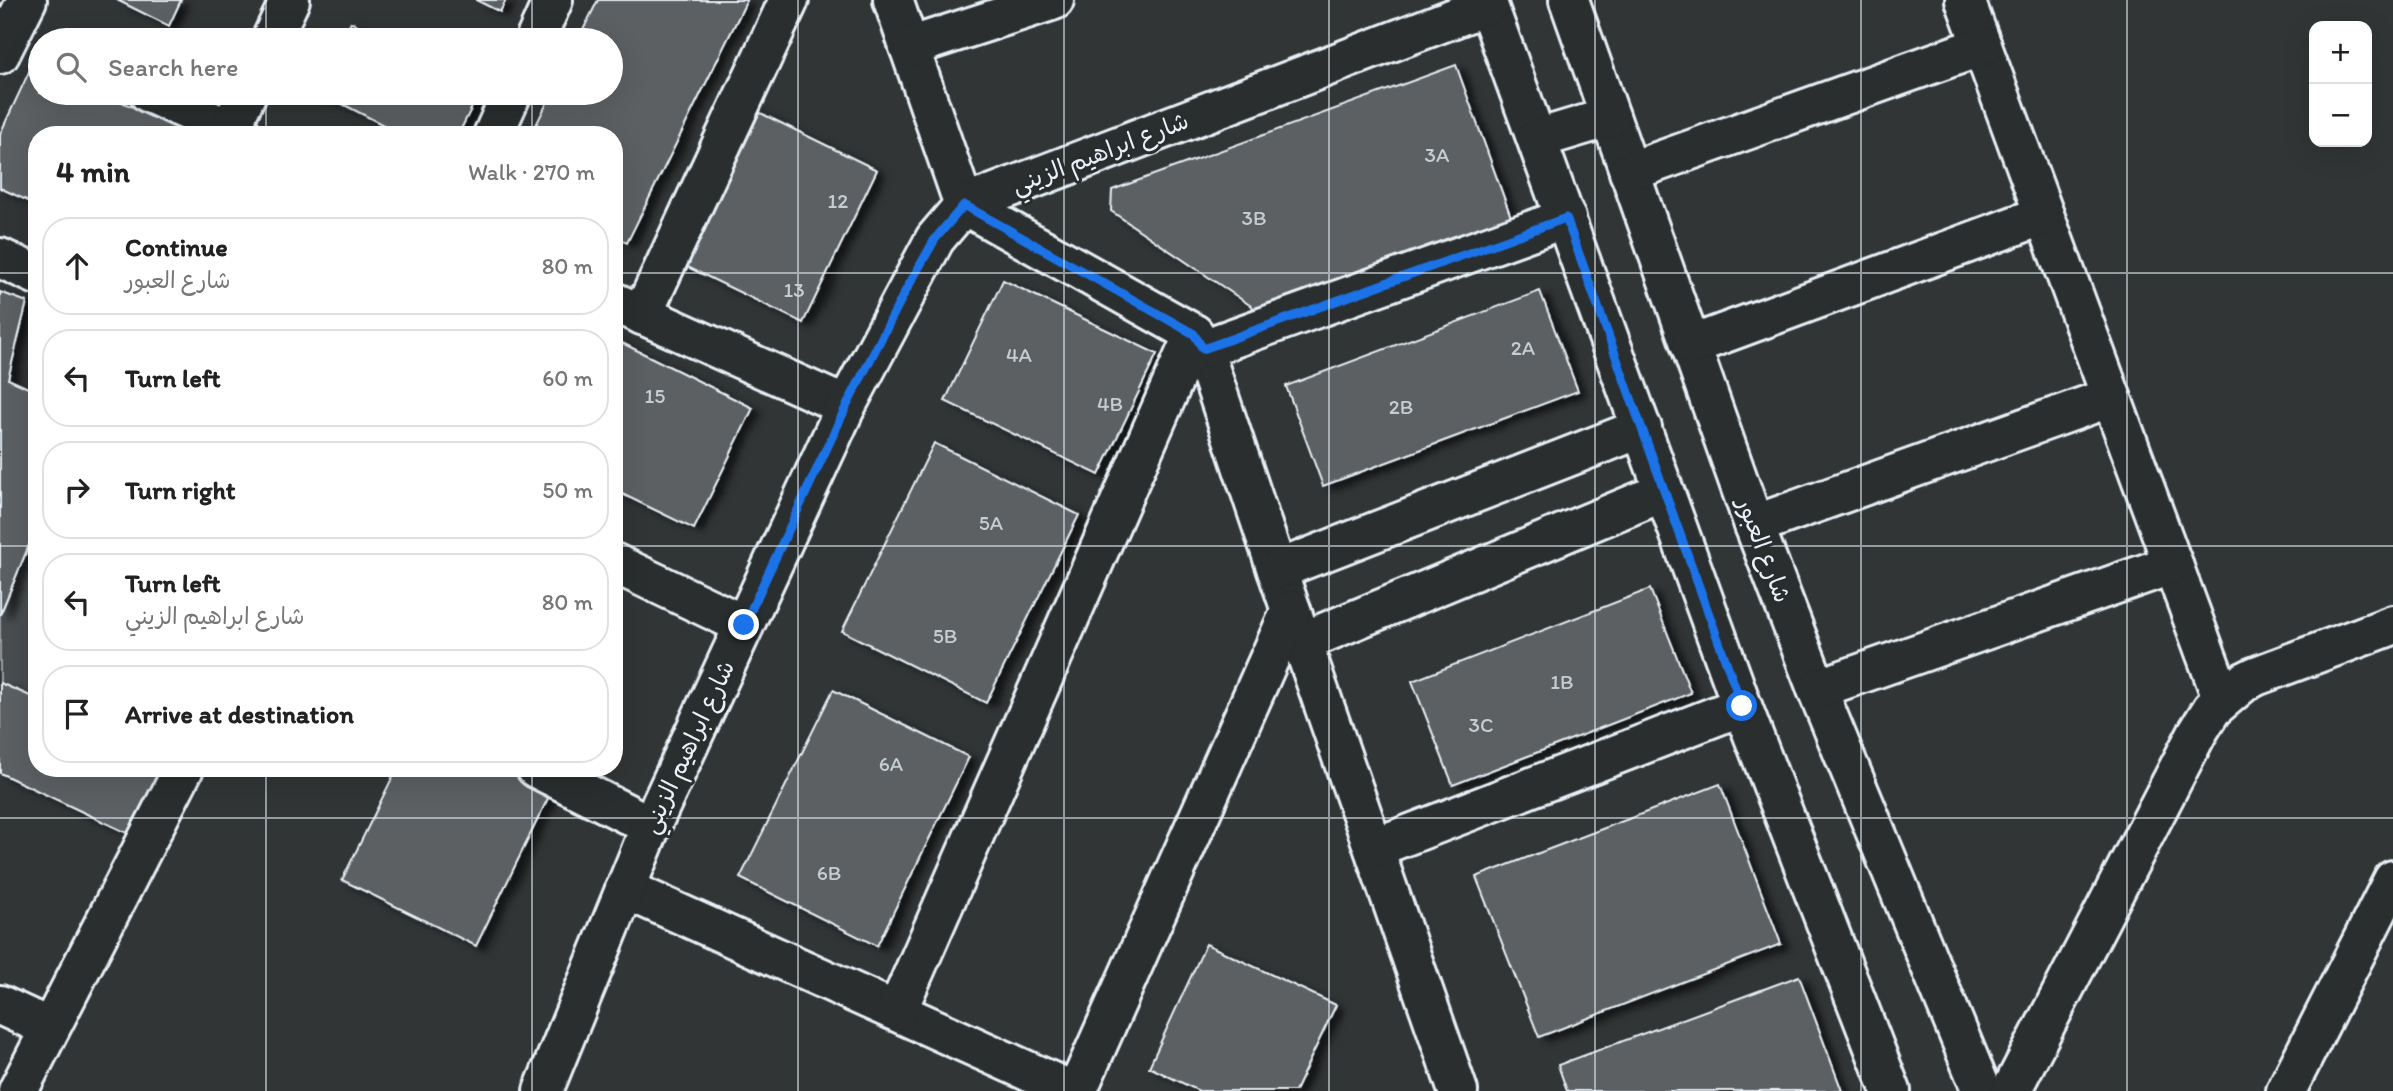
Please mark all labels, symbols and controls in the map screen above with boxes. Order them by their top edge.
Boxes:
map controls [2309,21,2372,147]
button: + [2309,21,2372,84]
search box [28,28,623,105]
icon: search [52,48,90,86]
text: Search here [108,51,238,83]
button: − [2309,84,2372,147]
street label: شارع ابراهيم الزيني [1007,105,1195,206]
house number: 3A [1425,142,1450,167]
text: 4 min [56,153,130,190]
text: Walk · 270 m [468,158,595,186]
house number: 12 [828,188,848,213]
house number: 3B [1241,205,1267,230]
text: Continue [125,231,228,263]
icon: ahead [58,247,96,285]
text: 80 m [542,252,593,280]
text: شارع العبور [125,266,231,294]
house number: 13 [783,277,805,302]
house number: 2A [1511,335,1536,360]
house number: 4A [1006,342,1033,367]
icon: left [58,359,96,397]
text: Turn left [125,362,221,394]
text: 60 m [542,364,593,392]
house number: 15 [645,383,665,408]
house number: 4B [1097,391,1123,416]
house number: 2B [1389,394,1413,419]
icon: right [58,471,96,509]
text: Turn right [125,474,236,506]
text: 50 m [542,476,593,504]
street label: شارع العبور [1728,491,1798,607]
house number: 5A [979,510,1004,535]
text: Turn left [125,567,221,599]
icon: left [58,583,96,621]
text: 80 m [542,588,593,616]
text: شارع ابراهيم الزيني [125,602,305,630]
route end [728,609,759,640]
house number: 5B [933,623,957,648]
street label: شارع ابراهيم الزيني [635,656,747,841]
house number: 1B [1550,669,1574,694]
route start [1726,690,1757,721]
icon: arrive [58,695,96,733]
text: Arrive at destination [125,698,354,730]
house number: 3C [1469,712,1493,737]
house number: 6A [879,751,904,776]
house number: 6B [817,860,841,885]

